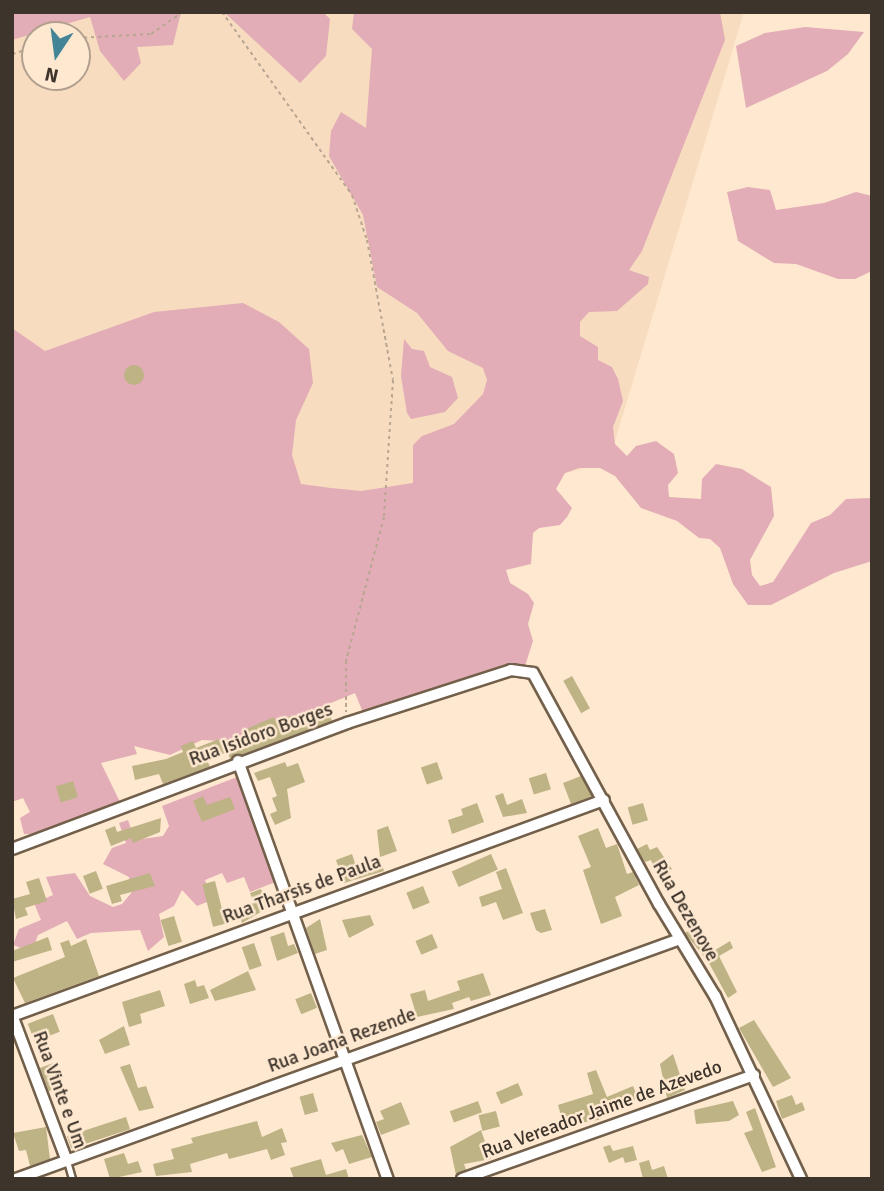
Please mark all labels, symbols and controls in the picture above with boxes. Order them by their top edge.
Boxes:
north arrow [21,21,91,91]
text: N [43,61,61,88]
street label: Rua Isidoro Borges [186,698,336,772]
street label: Rua Tharsis de Paula [220,851,384,929]
street label: Rua Dezenove [647,856,723,966]
street label: Rua Joana Rezende [265,1004,419,1078]
street label: Rua Vinte e Um [27,1028,91,1152]
street label: Rua Vereador Jaime de Azevedo [479,1056,725,1164]

